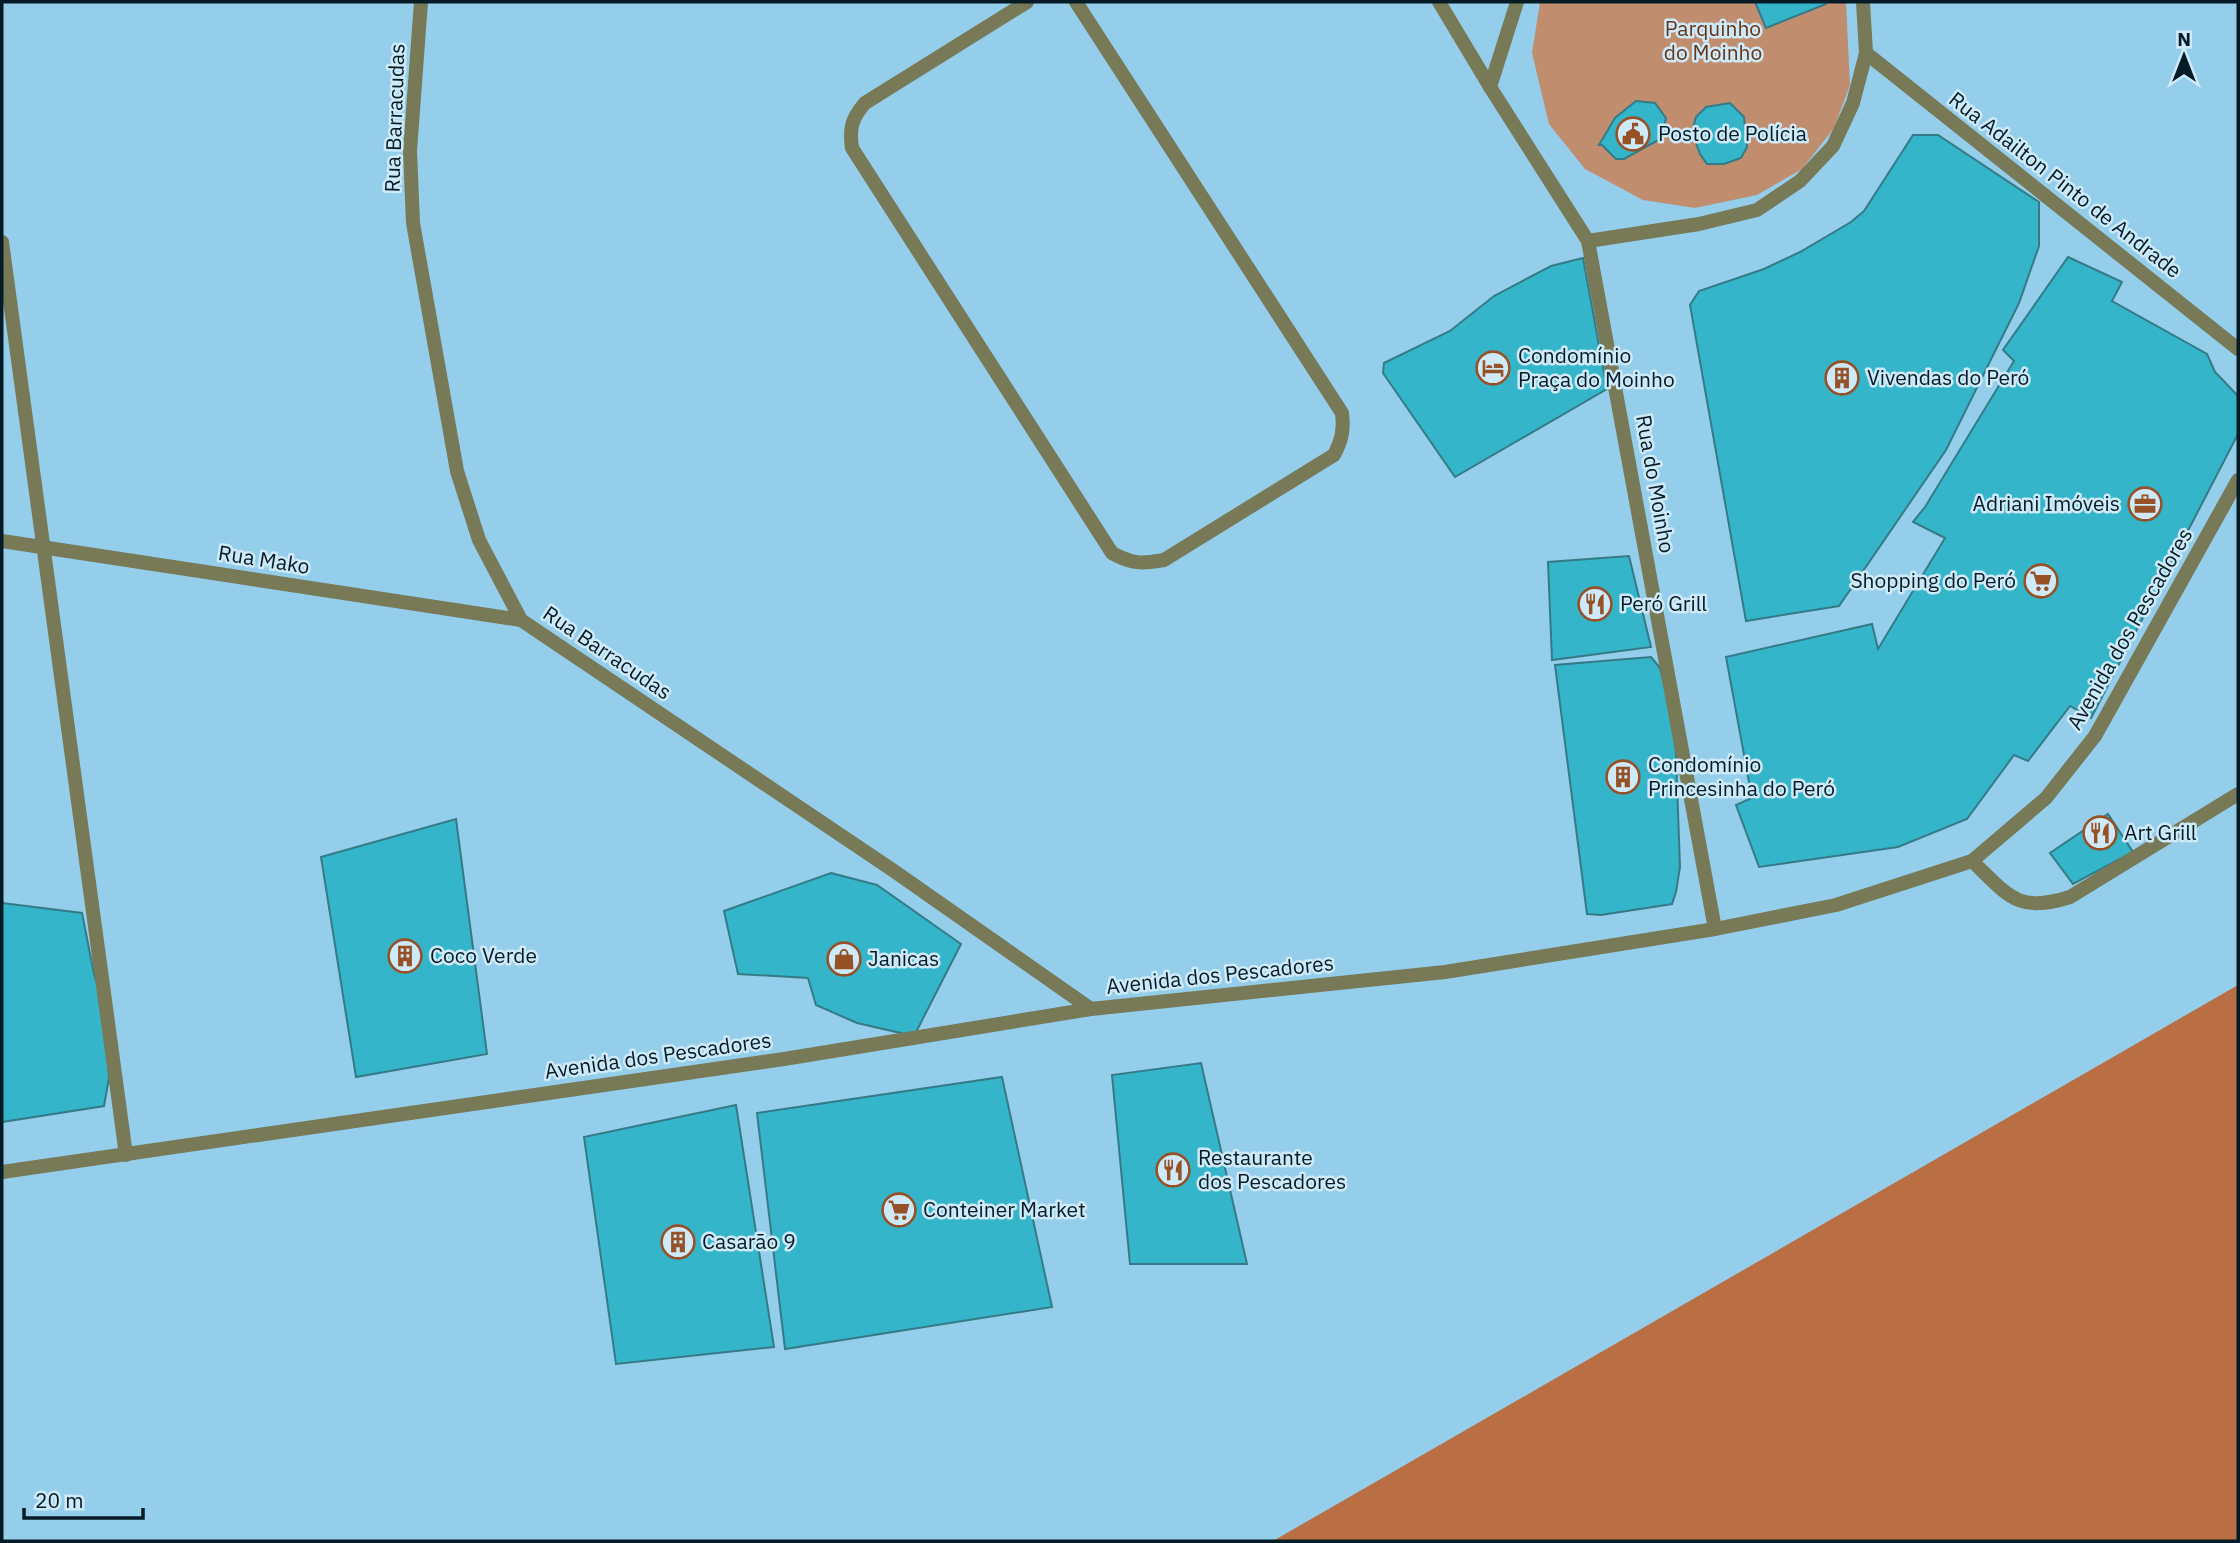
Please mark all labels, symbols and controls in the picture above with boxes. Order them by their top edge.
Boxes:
park label: Parquinho do Moinho [1664,14,1762,66]
north arrow [2149,21,2219,91]
text: N [2177,27,2191,51]
street label: Rua Barracudas [377,43,411,193]
street label: Rua Adailton Pinto de Andrade [1944,85,2188,284]
public building icon: Posto de Polícia [1614,115,1652,153]
place label: Posto de Polícia [1658,119,1807,147]
place label: Condomínio Praça do Moinho [1518,341,1675,393]
hotel icon: Condomínio Praça do Moinho [1474,349,1512,387]
building icon: Vivendas do Peró [1823,359,1861,397]
place label: Vivendas do Peró [1867,363,2029,391]
street label: Rua do Moinho [1630,412,1682,555]
office icon: Adriani Imóveis [2126,485,2164,523]
place label: Adriani Imóveis [1973,489,2120,517]
street label: Avenida dos Pescadores [2060,523,2198,734]
street label: Rua Mako [216,538,312,580]
supermarket icon: Shopping do Peró [2022,562,2060,600]
place label: Shopping do Peró [1850,566,2016,594]
restaurant icon: Peró Grill [1576,585,1614,623]
place label: Peró Grill [1620,589,1707,617]
street label: Rua Barracudas [538,599,677,705]
place label: Condomínio Princesinha do Peró [1648,750,1835,802]
building icon: Condomínio Princesinha do Peró [1604,758,1642,796]
restaurant icon: Art Grill [2081,814,2119,852]
place label: Art Grill [2124,818,2197,846]
building icon: Coco Verde [386,937,424,975]
shop icon: Janicas [825,940,863,978]
place label: Coco Verde [430,941,537,969]
place label: Janicas [868,944,939,972]
street label: Avenida dos Pescadores [1105,948,1335,1000]
street label: Avenida dos Pescadores [543,1025,773,1085]
place label: Restaurante dos Pescadores [1198,1143,1346,1195]
restaurant icon: Restaurante dos Pescadores [1154,1151,1192,1189]
supermarket icon: Conteiner Market [880,1191,918,1229]
place label: Conteiner Market [923,1195,1086,1223]
building icon: Casarão 9 [659,1223,697,1261]
place label: Casarão 9 [702,1227,796,1255]
scale bar [24,1476,144,1520]
text: 20 m [35,1486,84,1514]

